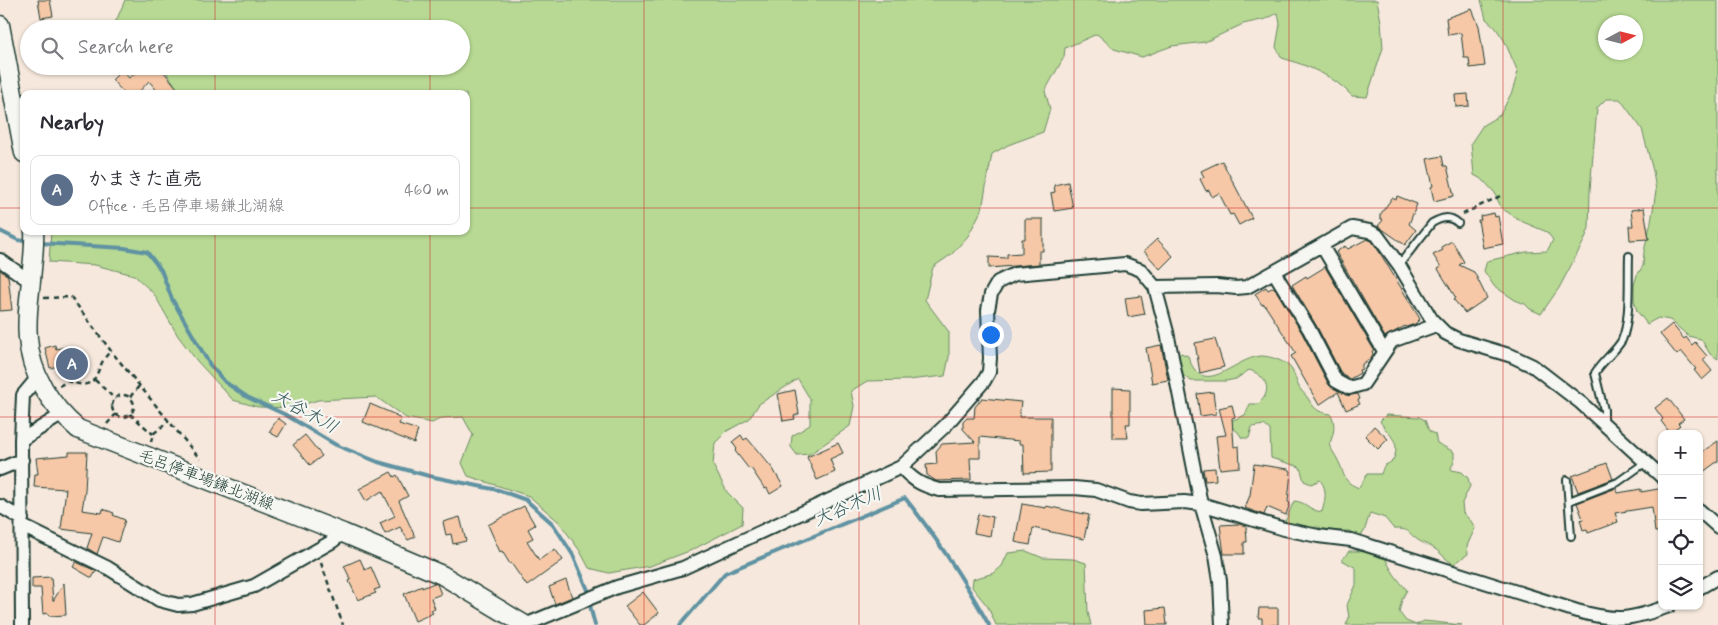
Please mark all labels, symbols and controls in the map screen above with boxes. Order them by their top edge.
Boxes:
north arrow [1598,15,1643,60]
search box [20,20,470,75]
icon: search [38,34,66,62]
text: Search here [78,35,174,60]
text: Nearby [40,109,104,137]
text: かまきた直売 [88,167,202,192]
text: A [52,180,62,201]
text: 460 m [404,180,449,201]
text: Office · 毛呂停車場鎌北湖線 [88,196,284,217]
your location [978,322,1004,348]
pin: A [56,345,88,383]
water label: 大谷木川 [268,384,342,440]
map controls [1658,430,1703,610]
button: + [1658,430,1703,475]
street label: 毛呂停車場鎌北湖線 [135,444,277,516]
button: − [1658,475,1703,520]
water label: 大谷木川 [810,482,886,532]
button: locate [1658,520,1703,565]
button: layers [1658,565,1703,610]

